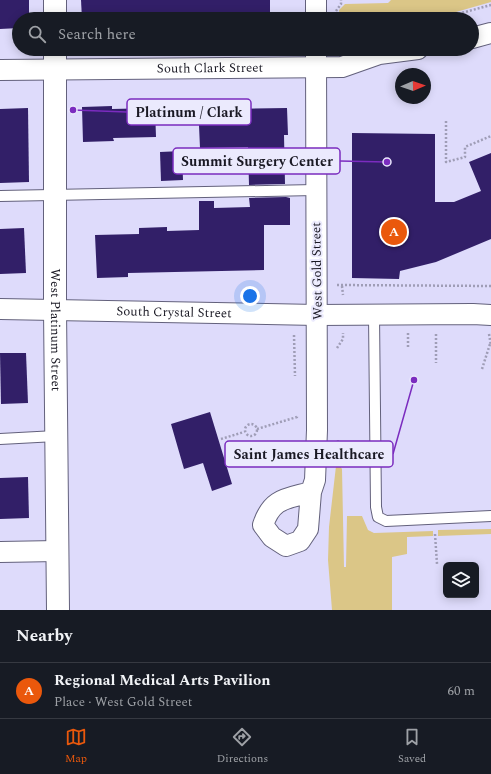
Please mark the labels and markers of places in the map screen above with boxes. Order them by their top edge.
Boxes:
callout: Platinum / Clark [127,99,251,125]
callout: Summit Surgery Center [173,148,340,174]
pin: A [381,217,407,247]
callout: Saint James Healthcare [225,441,393,467]

